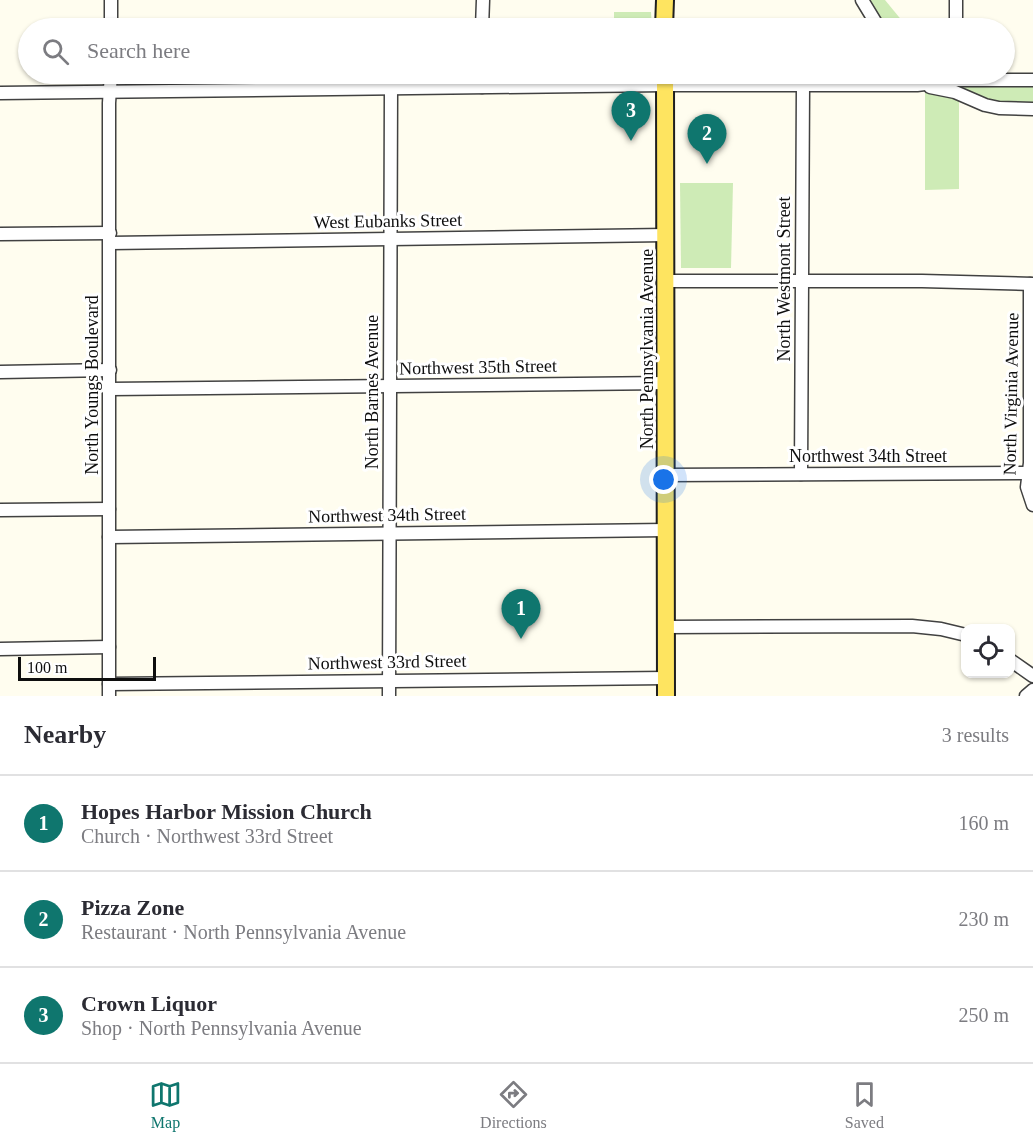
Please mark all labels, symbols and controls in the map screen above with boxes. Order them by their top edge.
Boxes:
search box [18,18,1015,84]
icon: search [39,35,72,68]
text: Search here [87,38,190,63]
pin: 3 [612,92,650,141]
pin: 2 [688,114,726,164]
street label: North Westmont Street [774,196,794,362]
street label: West Eubanks Street [314,210,462,232]
street label: North Pennsylvania Avenue [637,249,657,449]
street label: North Youngs Boulevard [82,295,102,475]
street label: North Virginia Avenue [1000,312,1022,476]
street label: North Barnes Avenue [362,315,382,469]
street label: Northwest 35th Street [399,356,557,378]
street label: Northwest 34th Street [789,446,947,466]
your location [649,465,678,494]
street label: Northwest 34th Street [308,504,466,526]
pin: 1 [502,590,540,639]
map controls [961,624,1015,678]
button: locate [961,624,1015,678]
street label: Northwest 33rd Street [307,651,467,673]
scale bar [18,654,156,682]
text: 100 m [27,659,67,676]
text: Nearby [24,720,106,749]
text: 3 results [942,724,1009,746]
text: Hopes Harbor Mission Church [81,799,372,824]
text: 1 [39,812,49,834]
text: 160 m [958,812,1009,834]
text: Church · Northwest 33rd Street [81,825,333,847]
text: Pizza Zone [81,895,184,920]
text: 2 [39,908,49,930]
text: 230 m [958,908,1009,930]
text: Restaurant · North Pennsylvania Avenue [81,921,406,943]
text: Crown Liquor [81,991,217,1016]
text: 3 [39,1004,49,1026]
text: 250 m [958,1004,1009,1026]
text: Shop · North Pennsylvania Avenue [81,1017,362,1039]
tab: Map [149,1078,182,1132]
tab: Directions [480,1078,547,1132]
tab: Saved [845,1078,884,1132]

